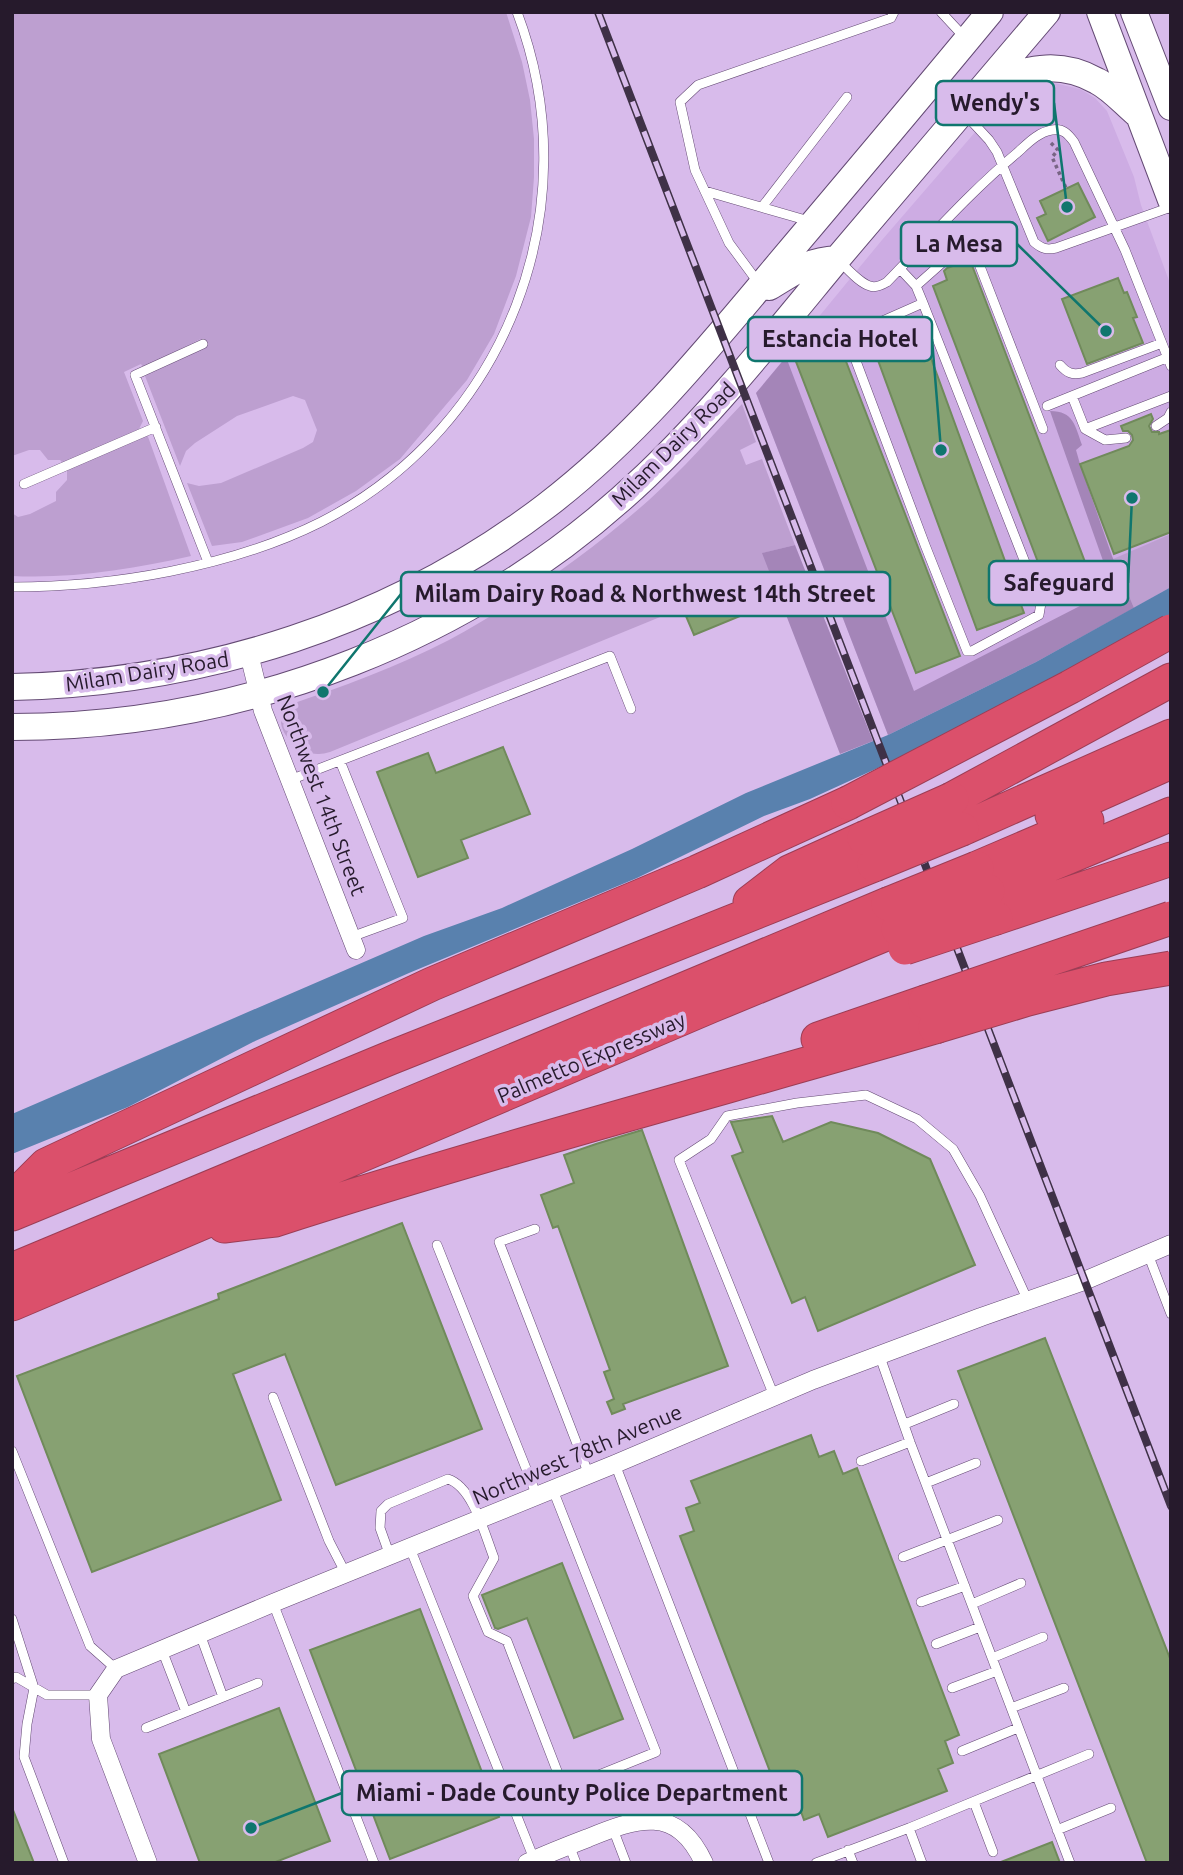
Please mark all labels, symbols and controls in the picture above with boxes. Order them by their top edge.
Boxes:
callout: Wendy's [936,81,1054,125]
text: Wendy's [950,90,1040,115]
callout: La Mesa [901,222,1017,266]
text: La Mesa [915,231,1003,256]
callout: Estancia Hotel [748,317,932,361]
text: Estancia Hotel [762,326,918,351]
street label: Milam Dairy Road [606,377,740,511]
callout: Safeguard [989,561,1128,605]
text: Safeguard [1004,570,1114,595]
callout: Milam Dairy Road & Northwest 14th Street [401,572,890,616]
text: Milam Dairy Road & Northwest 14th Street [414,581,876,606]
street label: Milam Dairy Road [64,646,230,696]
street label: Northwest 14th Street [273,691,371,899]
street label: Palmetto Expressway [493,1007,689,1107]
street label: Northwest 78th Avenue [469,1399,685,1509]
callout: Miami - Dade County Police Department [342,1771,802,1815]
text: Miami - Dade County Police Department [356,1780,788,1805]

